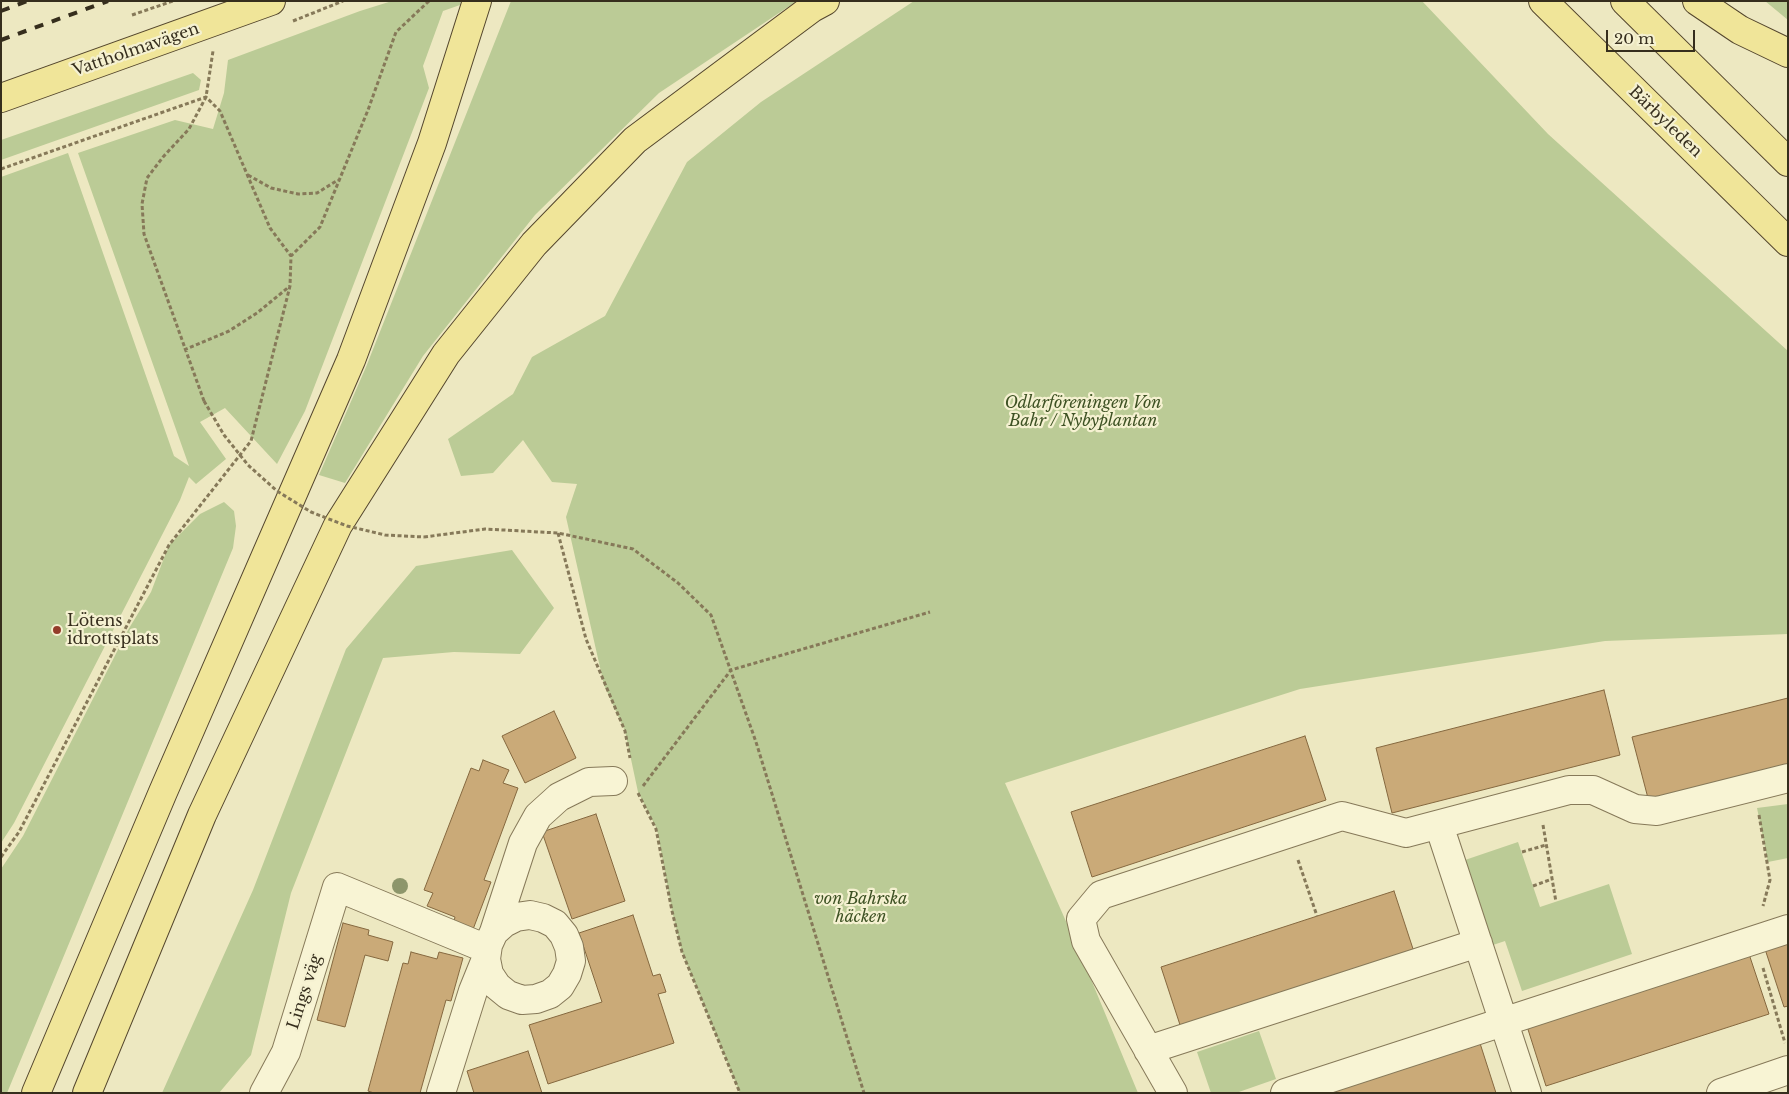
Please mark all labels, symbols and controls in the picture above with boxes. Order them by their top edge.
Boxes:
street label: Vattholmavägen [70,19,202,81]
scale bar [1609,20,1698,52]
text: 20 m [1614,29,1654,48]
street label: Bärbyleden [1624,82,1706,162]
park label: Odlarföreningen Von Bahr / Nybyplantan [1005,393,1161,431]
place label: Lötens idrottsplats [67,611,159,649]
marker: Lötens idrottsplats [51,624,63,636]
park label: von Bahrska häcken [815,889,907,927]
street label: Lings väg [284,952,326,1032]

